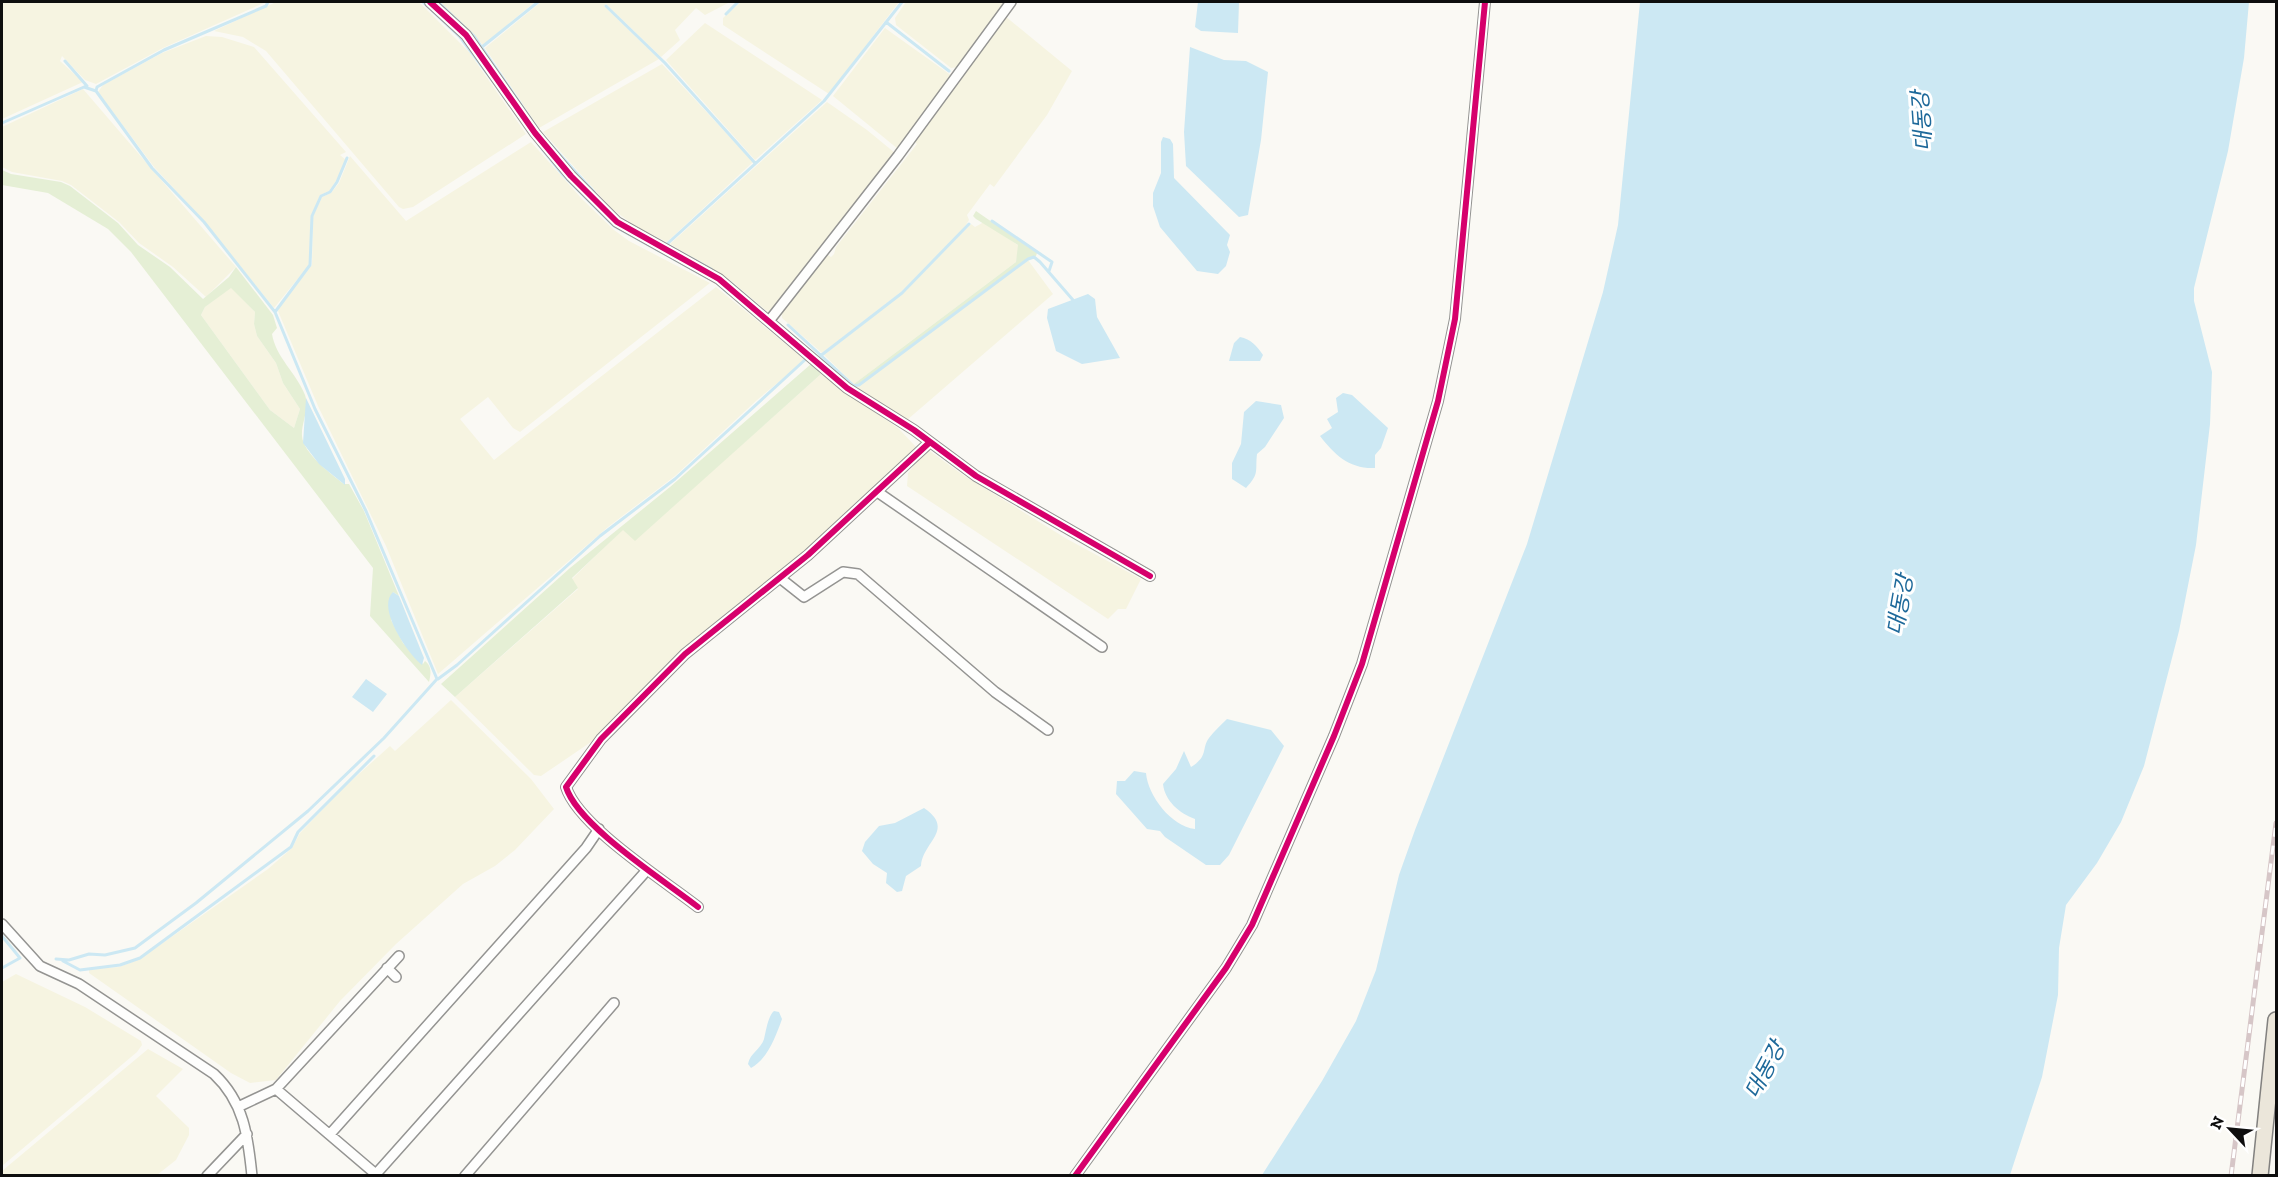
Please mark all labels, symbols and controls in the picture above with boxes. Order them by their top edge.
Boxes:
water label: 대동강 [1906,87,1938,152]
water label: 대동강 [1881,570,1919,637]
water label: 대동강 [1739,1034,1792,1103]
north arrow [2200,1099,2260,1159]
text: N [2206,1113,2228,1132]

